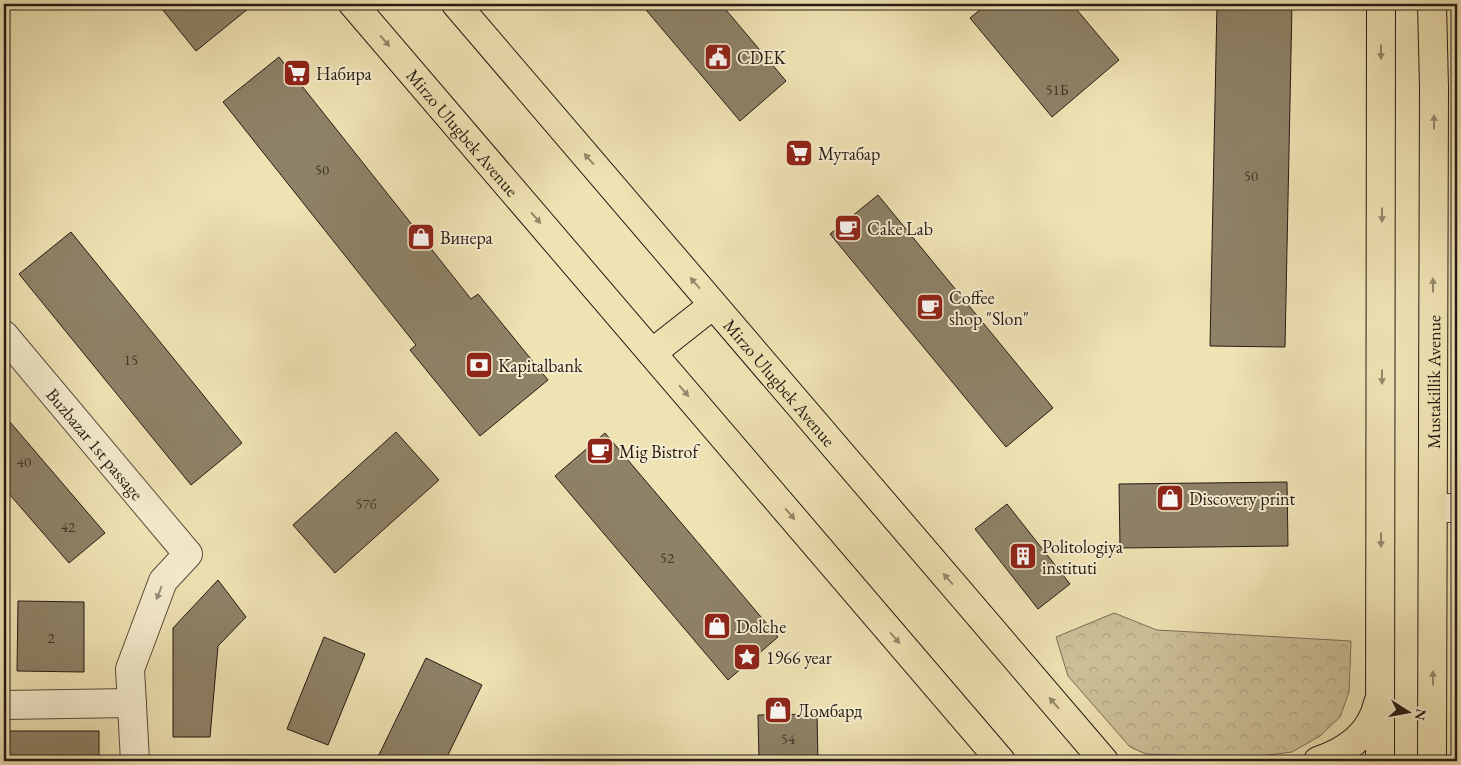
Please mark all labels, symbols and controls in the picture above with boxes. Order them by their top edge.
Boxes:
one-way arrow [379,34,391,46]
public building icon: CDEK [703,42,733,72]
one-way arrow [1377,45,1385,61]
place label: CDEK [737,46,787,69]
supermarket icon: Набира [282,58,312,88]
place label: Набира [316,62,372,85]
street label: Mirzo Ulugbek Avenue [402,64,524,201]
house number: 51Б [1045,80,1069,99]
one-way arrow [1430,114,1438,130]
supermarket icon: Мутабар [784,138,814,168]
place label: Мутабар [818,142,880,165]
one-way arrow [583,154,595,166]
house number: 50 [315,160,329,179]
house number: 50 [1244,166,1258,185]
one-way arrow [1378,207,1386,223]
one-way arrow [530,211,542,223]
cafe icon: Cake Lab [833,213,863,243]
place label: Cake Lab [867,217,933,240]
shop icon: Винера [406,222,436,252]
place label: Винера [440,226,493,249]
one-way arrow [689,276,700,289]
one-way arrow [1429,276,1437,292]
place label: Coffee shop "Slon" [949,286,1029,330]
cafe icon: Coffee shop "Slon" [915,292,945,322]
street label: Mirzo Ulugbek Avenue [719,314,841,451]
street label: Mustakillik Avenue [1421,315,1445,449]
house number: 15 [124,350,138,369]
bank icon: Kapitalbank [464,350,494,380]
place label: Kapitalbank [498,354,583,377]
one-way arrow [1378,370,1386,386]
street label: Buzbazar 1st passage [42,383,149,505]
one-way arrow [678,384,690,396]
cafe icon: Mig Bistrof [585,436,615,466]
place label: Mig Bistrof [619,440,700,463]
house number: 40 [17,452,31,471]
shop icon: Discovery print [1155,483,1185,513]
place label: Discovery print [1189,487,1296,510]
house number: 57б [355,494,377,513]
one-way arrow [784,507,795,520]
house number: 42 [61,517,76,536]
one-way arrow [1377,532,1385,548]
place label: Politologiya instituti [1042,535,1124,579]
building icon: Politologiya instituti [1008,541,1038,571]
house number: 52 [660,548,675,567]
one-way arrow [942,574,954,586]
one-way arrow [155,586,163,601]
shop icon: Dolche [702,611,732,641]
place label: Dolche [736,615,786,638]
house number: 2 [47,628,55,647]
one-way arrow [889,631,901,643]
place icon: 1966 year [732,642,762,672]
place label: 1966 year [766,646,832,669]
one-way arrow [1429,669,1437,685]
north arrow [1384,688,1434,738]
shop icon: Ломбард [763,695,793,725]
one-way arrow [1048,696,1059,709]
place label: Ломбард [797,699,862,722]
text: N [1411,707,1431,722]
house number: 54 [781,729,796,748]

